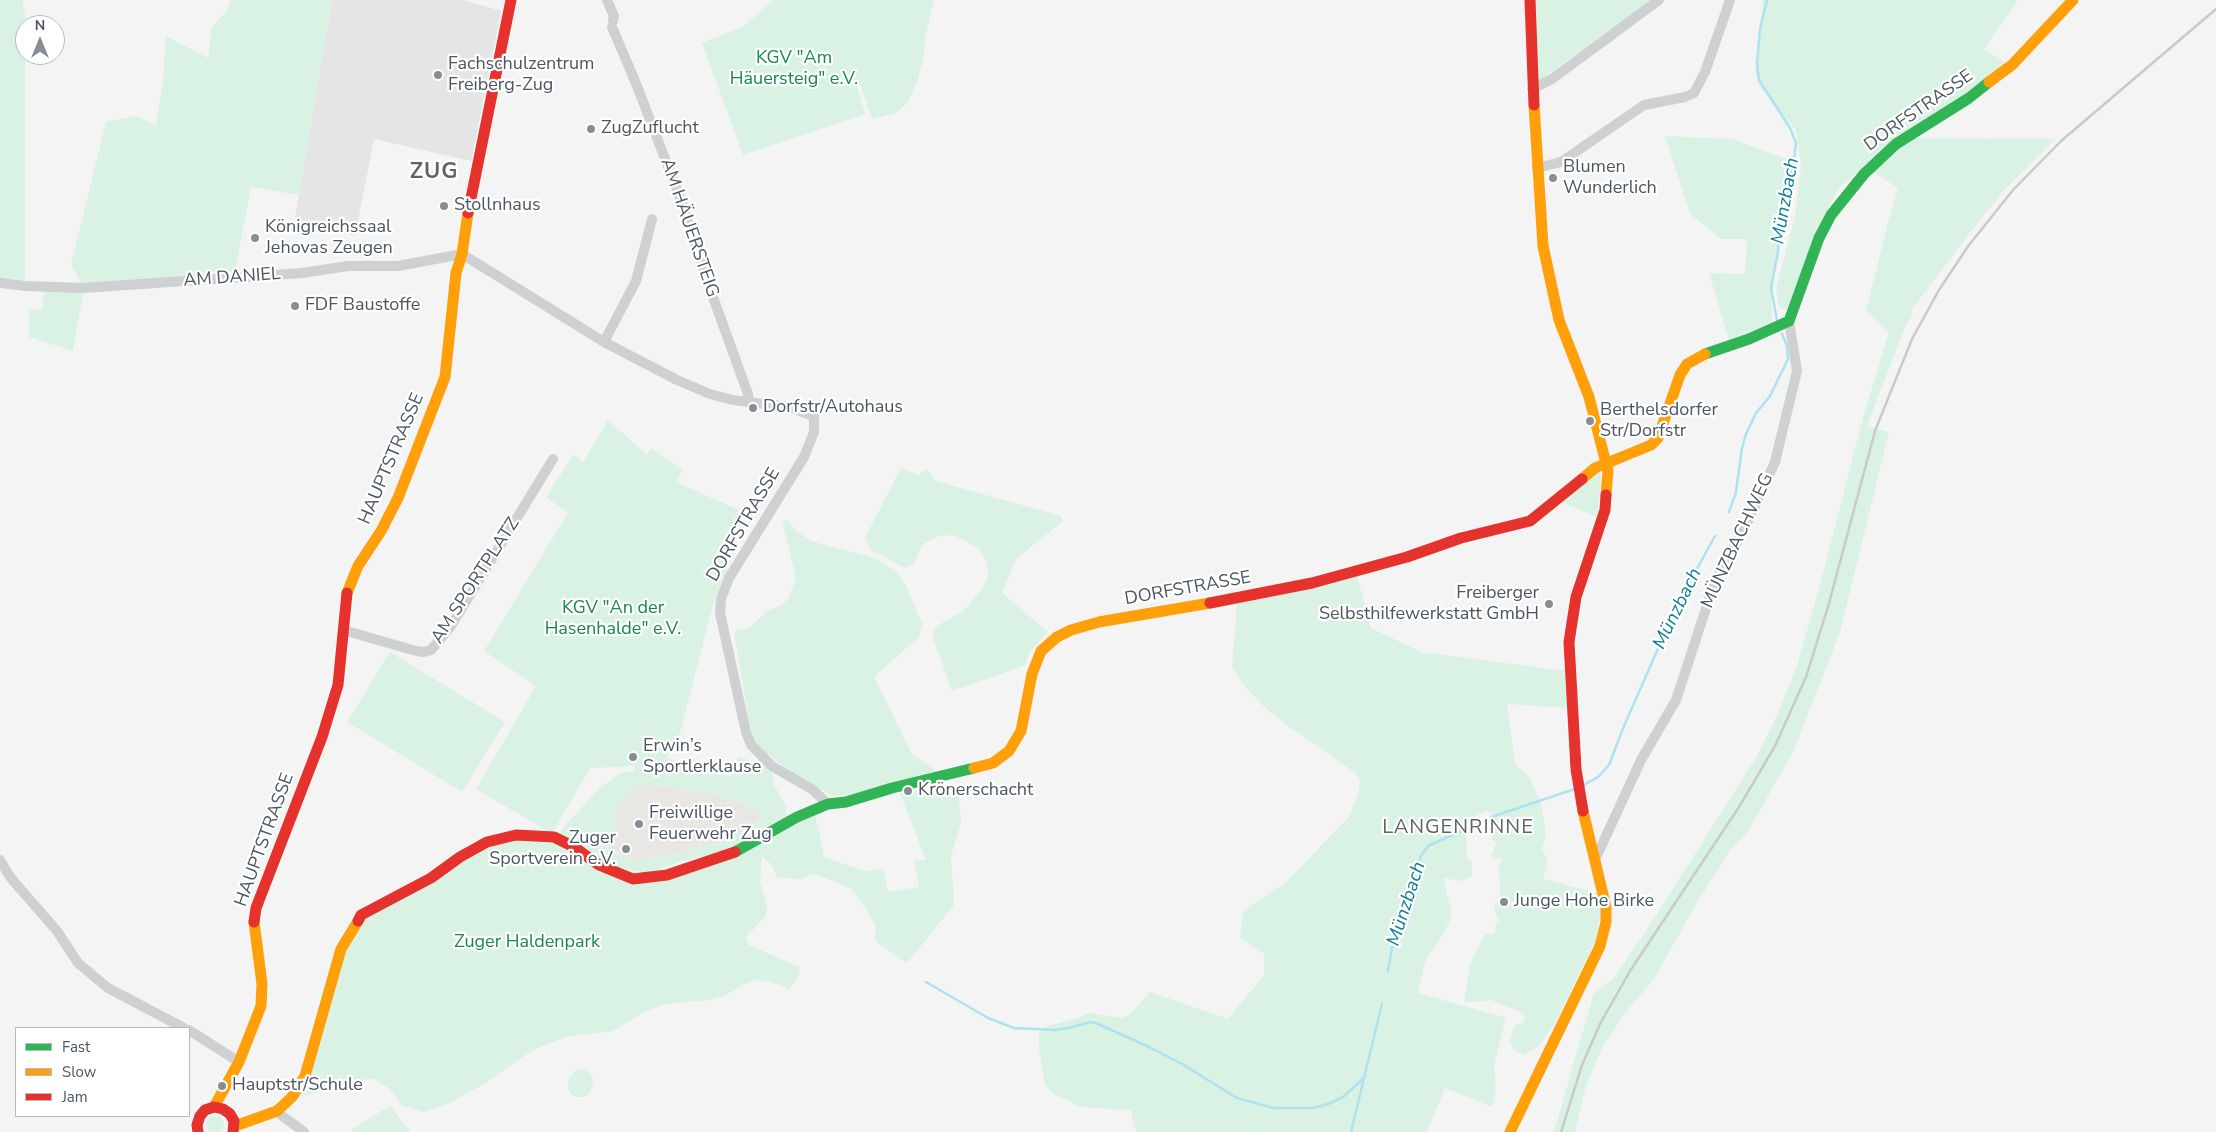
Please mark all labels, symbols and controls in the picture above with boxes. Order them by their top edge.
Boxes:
north arrow [15,15,65,65]
text: N [35,16,45,35]
park label: KGV "Am Häuersteig" e.V. [730,48,858,90]
place label: Fachschulzentrum Freiberg-Zug [448,54,594,96]
street label: DORFSTRASSE [1860,66,1978,156]
marker: Fachschulzentrum Freiberg-Zug [432,69,444,81]
place label: ZugZuflucht [601,118,699,140]
marker: ZugZuflucht [585,123,597,135]
street label: AM HÄUERSTEIG [655,156,723,300]
water label: Münzbach [1767,156,1805,246]
place label: Blumen Wunderlich [1563,157,1657,200]
district label: ZUG [409,160,459,186]
marker: Blumen Wunderlich [1547,172,1559,184]
place label: Stollnhaus [454,195,541,217]
marker: Stollnhaus [438,200,450,212]
place label: Königreichssaal Jehovas Zeugen [265,217,393,260]
marker: Königreichssaal Jehovas Zeugen [249,232,261,244]
street label: AM DANIEL [183,264,281,292]
place label: FDF Baustoffe [305,295,420,317]
marker: FDF Baustoffe [289,300,301,312]
street label: HAUPTSTRASSE [355,390,429,528]
place label: Dorfstr/Autohaus [763,397,903,419]
place label: Berthelsdorfer Str/Dorfstr [1600,400,1718,442]
marker: Dorfstr/Autohaus [747,402,759,414]
marker: Berthelsdorfer Str/Dorfstr [1584,415,1596,427]
street label: DORFSTRASSE [703,464,785,586]
street label: MÜNZBACHWEG [1697,470,1779,612]
street label: AM SPORTPLATZ [427,514,525,648]
water label: Münzbach [1649,565,1707,653]
street label: DORFSTRASSE [1123,567,1253,611]
place label: Freiberger Selbsthilfewerkstatt GmbH [1319,583,1539,626]
park label: KGV "An der Hasenhalde" e.V. [545,598,681,640]
marker: Freiberger Selbsthilfewerkstatt GmbH [1543,598,1555,610]
place label: Erwin’s Sportlerklause [643,736,761,779]
marker: Erwin’s Sportlerklause [627,751,639,763]
street label: HAUPTSTRASSE [231,770,299,910]
place label: Krönerschacht [918,780,1033,802]
marker: Krönerschacht [902,785,914,797]
place label: Freiwillige Feuerwehr Zug [649,803,772,846]
district label: LANGENRINNE [1381,816,1535,840]
marker: Freiwillige Feuerwehr Zug [633,818,645,830]
place label: Zuger Sportverein e.V. [489,828,616,871]
marker: Zuger Sportverein e.V. [620,843,632,855]
water label: Münzbach [1383,859,1431,949]
place label: Junge Hohe Birke [1514,891,1654,913]
marker: Junge Hohe Birke [1498,896,1510,908]
park label: Zuger Haldenpark [454,932,600,954]
legend [15,1027,190,1117]
text: Fast [62,1037,90,1057]
text: Slow [62,1062,96,1082]
place label: Hauptstr/Schule [232,1075,363,1097]
marker: Hauptstr/Schule [216,1080,228,1092]
text: Jam [62,1087,88,1107]

